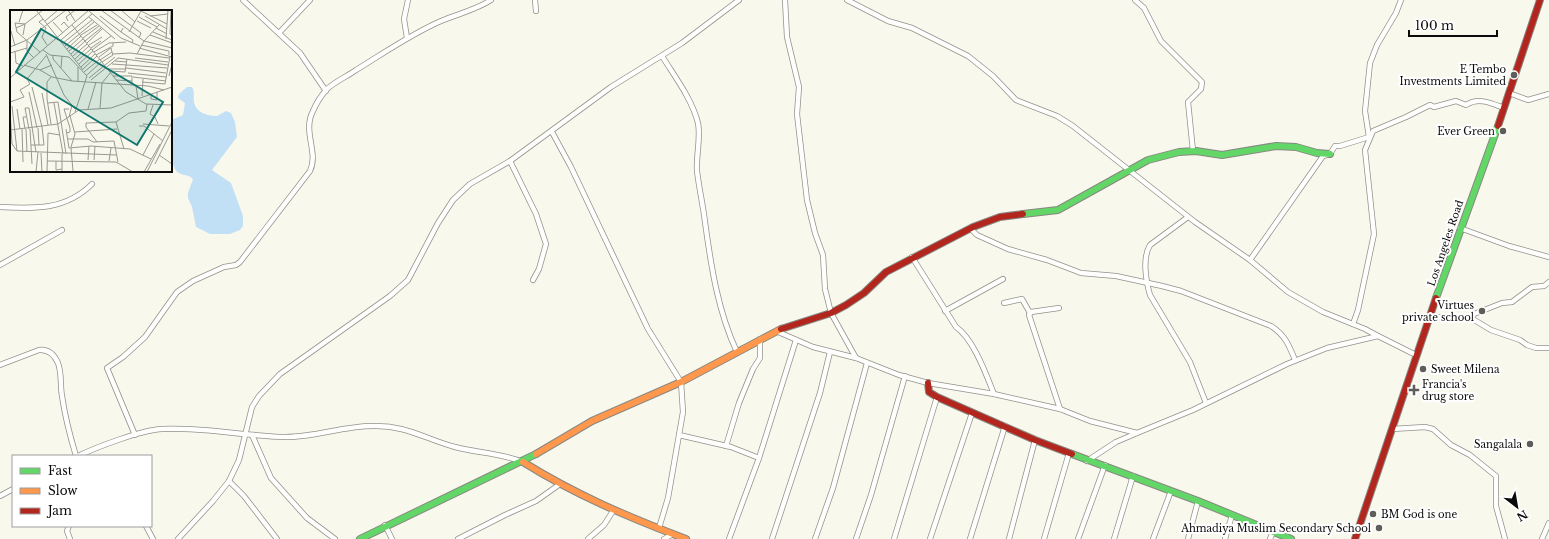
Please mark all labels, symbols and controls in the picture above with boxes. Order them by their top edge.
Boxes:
inset map [10,10,172,172]
scale bar [1409,12,1497,38]
text: 100 m [1415,18,1454,33]
place label: E Tembo Investments Limited [1400,63,1506,88]
marker: E Tembo Investments Limited [1509,70,1519,80]
place label: Ever Green [1437,125,1495,138]
marker: Ever Green [1498,126,1508,136]
street label: Los Angeles Road [1425,198,1466,288]
place label: Virtues private school [1402,299,1474,324]
marker: Virtues private school [1477,306,1487,316]
place label: Sweet Milena [1431,363,1500,376]
marker: Sweet Milena [1418,364,1428,374]
place label: Francia's drug store [1422,378,1474,403]
marker: Francia's drug store [1409,385,1419,395]
place label: Sangalala [1474,438,1522,451]
marker: Sangalala [1525,439,1535,449]
legend [12,455,152,527]
text: Fast [48,463,73,478]
text: Slow [48,483,78,498]
north arrow [1497,487,1537,527]
text: Jam [46,503,72,518]
text: N [1514,507,1530,525]
place label: BM God is one [1381,508,1457,521]
marker: BM God is one [1368,509,1378,519]
place label: Ahmadiya Muslim Secondary School [1180,522,1371,535]
marker: Ahmadiya Muslim Secondary School [1374,523,1384,533]

